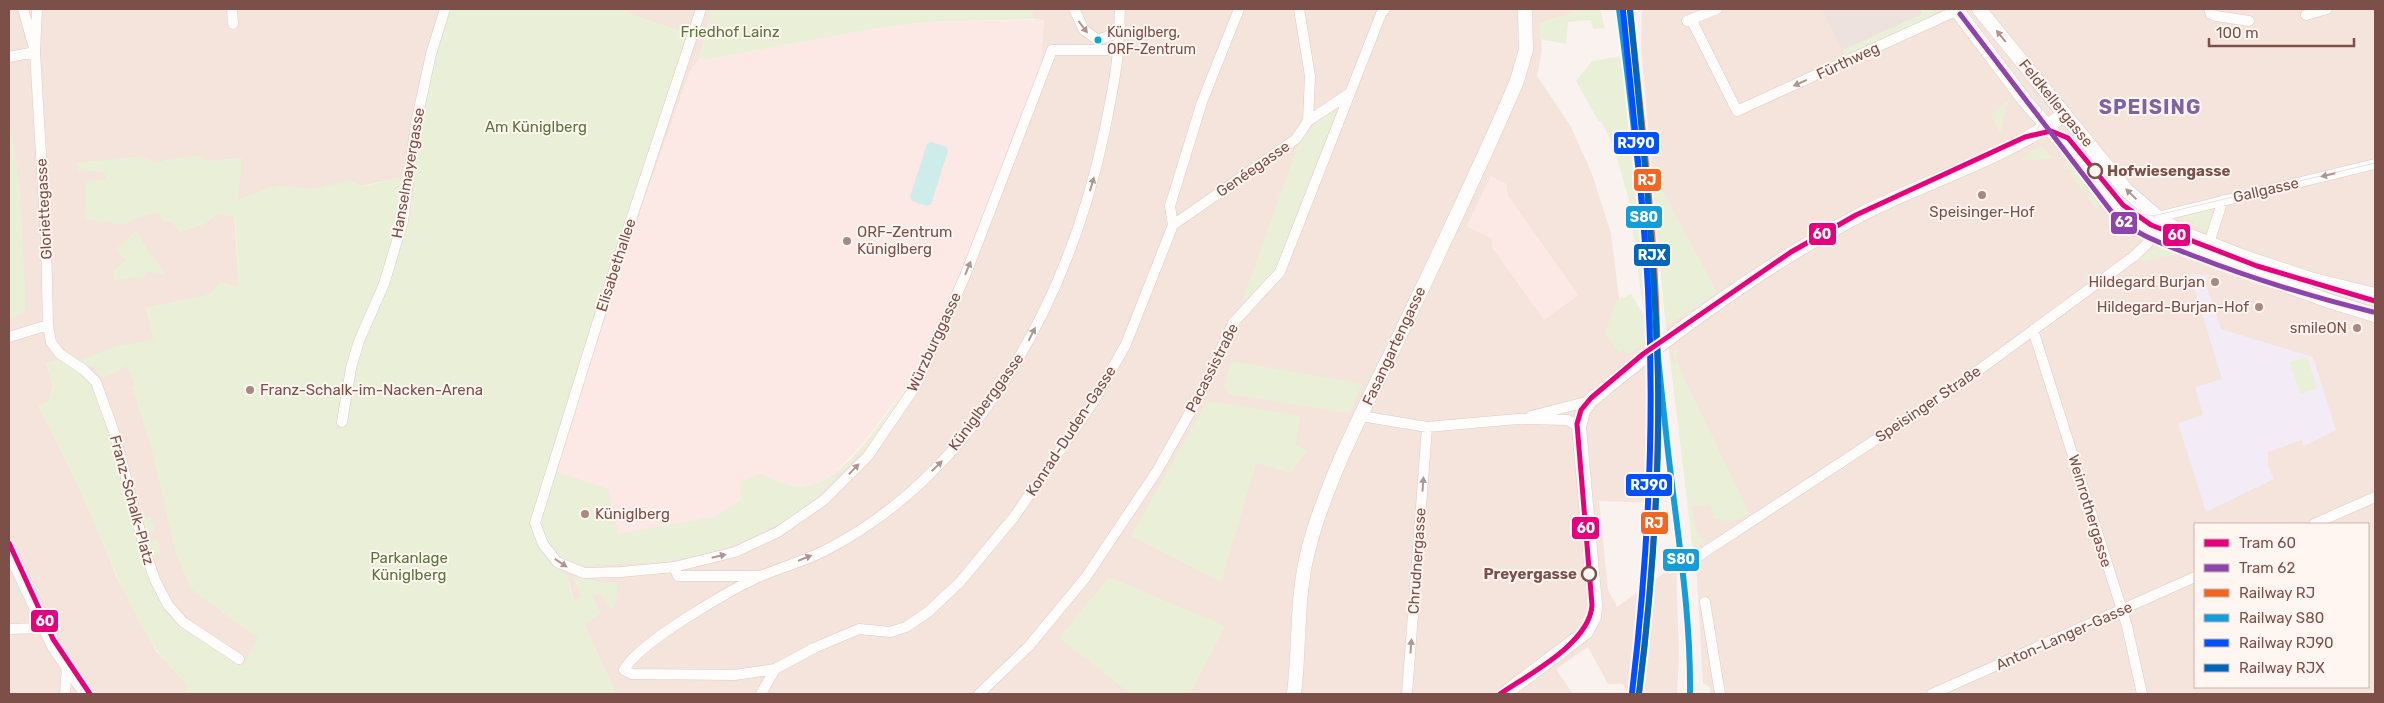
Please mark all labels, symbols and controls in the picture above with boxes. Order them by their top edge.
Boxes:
scale bar [2209,15,2354,47]
one-way arrow [1077,20,1088,33]
park label: Friedhof Lainz [680,23,780,41]
place label: Küniglberg, ORF-Zentrum [1107,24,1196,58]
text: 100 m [2216,24,2258,42]
one-way arrow [1995,29,2006,42]
marker: Küniglberg, ORF-Zentrum [1093,35,1103,45]
street label: Fürthweg [1814,39,1882,83]
street label: Feldkellergasse [2015,56,2097,150]
one-way arrow [1793,79,1807,87]
district label: SPEISING [2099,95,2201,119]
street label: Hanselmayergasse [388,106,428,240]
park label: Am Küniglberg [485,118,587,136]
line badge: RJ90 [1613,131,1660,155]
text: RJ90 [1617,135,1655,152]
street label: Genéegasse [1213,137,1293,201]
street label: Gloriettegasse [32,158,56,260]
place label: Hofwiesengasse [2107,162,2230,180]
marker: Hofwiesengasse [2087,163,2103,179]
line badge: RJ [1633,168,1662,192]
one-way arrow [2320,171,2335,179]
text: RJ [1638,172,1656,189]
street label: Gallgasse [2231,174,2301,206]
one-way arrow [1088,176,1096,191]
one-way arrow [2125,188,2137,200]
marker: Speisinger-Hof [1976,189,1988,201]
place label: Speisinger-Hof [1929,203,2035,221]
line badge: S80 [1625,205,1663,229]
text: S80 [1630,209,1658,226]
line badge: 62 [2110,211,2138,235]
text: 62 [2115,214,2133,231]
street label: Elisabethallee [592,216,640,314]
line badge: 60 [1808,222,1837,246]
place label: ORF-Zentrum Küniglberg [857,223,952,258]
line badge: 60 [2162,223,2191,247]
text: 60 [1813,226,1831,243]
text: 60 [2168,227,2186,244]
marker: ORF-Zentrum Küniglberg [841,235,853,247]
line badge: RJX [1633,243,1671,267]
text: RJX [1638,247,1667,264]
one-way arrow [964,261,972,275]
place label: Hildegard Burjan [2088,273,2205,291]
marker: Hildegard Burjan [2209,276,2221,288]
street label: Fasangartengasse [1359,284,1429,408]
street label: Würzburggasse [903,289,965,395]
place label: Hildegard-Burjan-Hof [2097,298,2249,316]
marker: Hildegard-Burjan-Hof [2253,301,2265,313]
place label: smileON [2290,319,2347,337]
street label: Pacassistraße [1182,320,1242,416]
marker: smileON [2351,322,2363,334]
one-way arrow [1028,327,1036,342]
street label: Küniglberggasse [945,350,1027,454]
street label: Speisinger Straße [1872,362,1984,446]
street label: Konrad-Duden-Gasse [1022,363,1120,499]
place label: Franz-Schalk-im-Nacken-Arena [260,381,483,399]
marker: Franz-Schalk-im-Nacken-Arena [244,384,256,396]
street label: Franz-Schalk-Platz [106,433,158,567]
street label: Weinrothergasse [2064,453,2116,569]
one-way arrow [931,460,943,472]
one-way arrow [848,464,860,476]
line badge: RJ90 [1625,473,1673,497]
one-way arrow [1419,475,1427,491]
text: RJ90 [1630,477,1668,494]
place label: Küniglberg [595,505,670,523]
street label: Chrudnergasse [1404,507,1430,615]
marker: Küniglberg [579,508,591,520]
line badge: RJ [1640,511,1669,535]
text: RJ [1645,515,1663,532]
line badge: 60 [1571,516,1600,540]
text: 60 [1577,520,1595,537]
legend [2194,523,2369,688]
text: Tram 60 [2239,534,2296,552]
line badge: S80 [1662,548,1700,572]
park label: Parkanlage Küniglberg [370,549,448,584]
text: S80 [1667,551,1695,568]
one-way arrow [712,552,727,560]
one-way arrow [798,554,813,562]
one-way arrow [554,558,568,568]
text: Tram 62 [2239,559,2295,577]
place label: Preyergasse [1483,565,1577,583]
marker: Preyergasse [1581,566,1597,582]
text: Railway RJ [2239,584,2315,602]
street label: Anton-Langer-Gasse [1993,598,2135,674]
line badge: 60 [30,609,59,633]
text: Railway S80 [2239,609,2324,627]
text: 60 [36,613,54,630]
text: Railway RJ90 [2239,634,2334,652]
one-way arrow [1407,637,1415,653]
text: Railway RJX [2239,659,2325,677]

